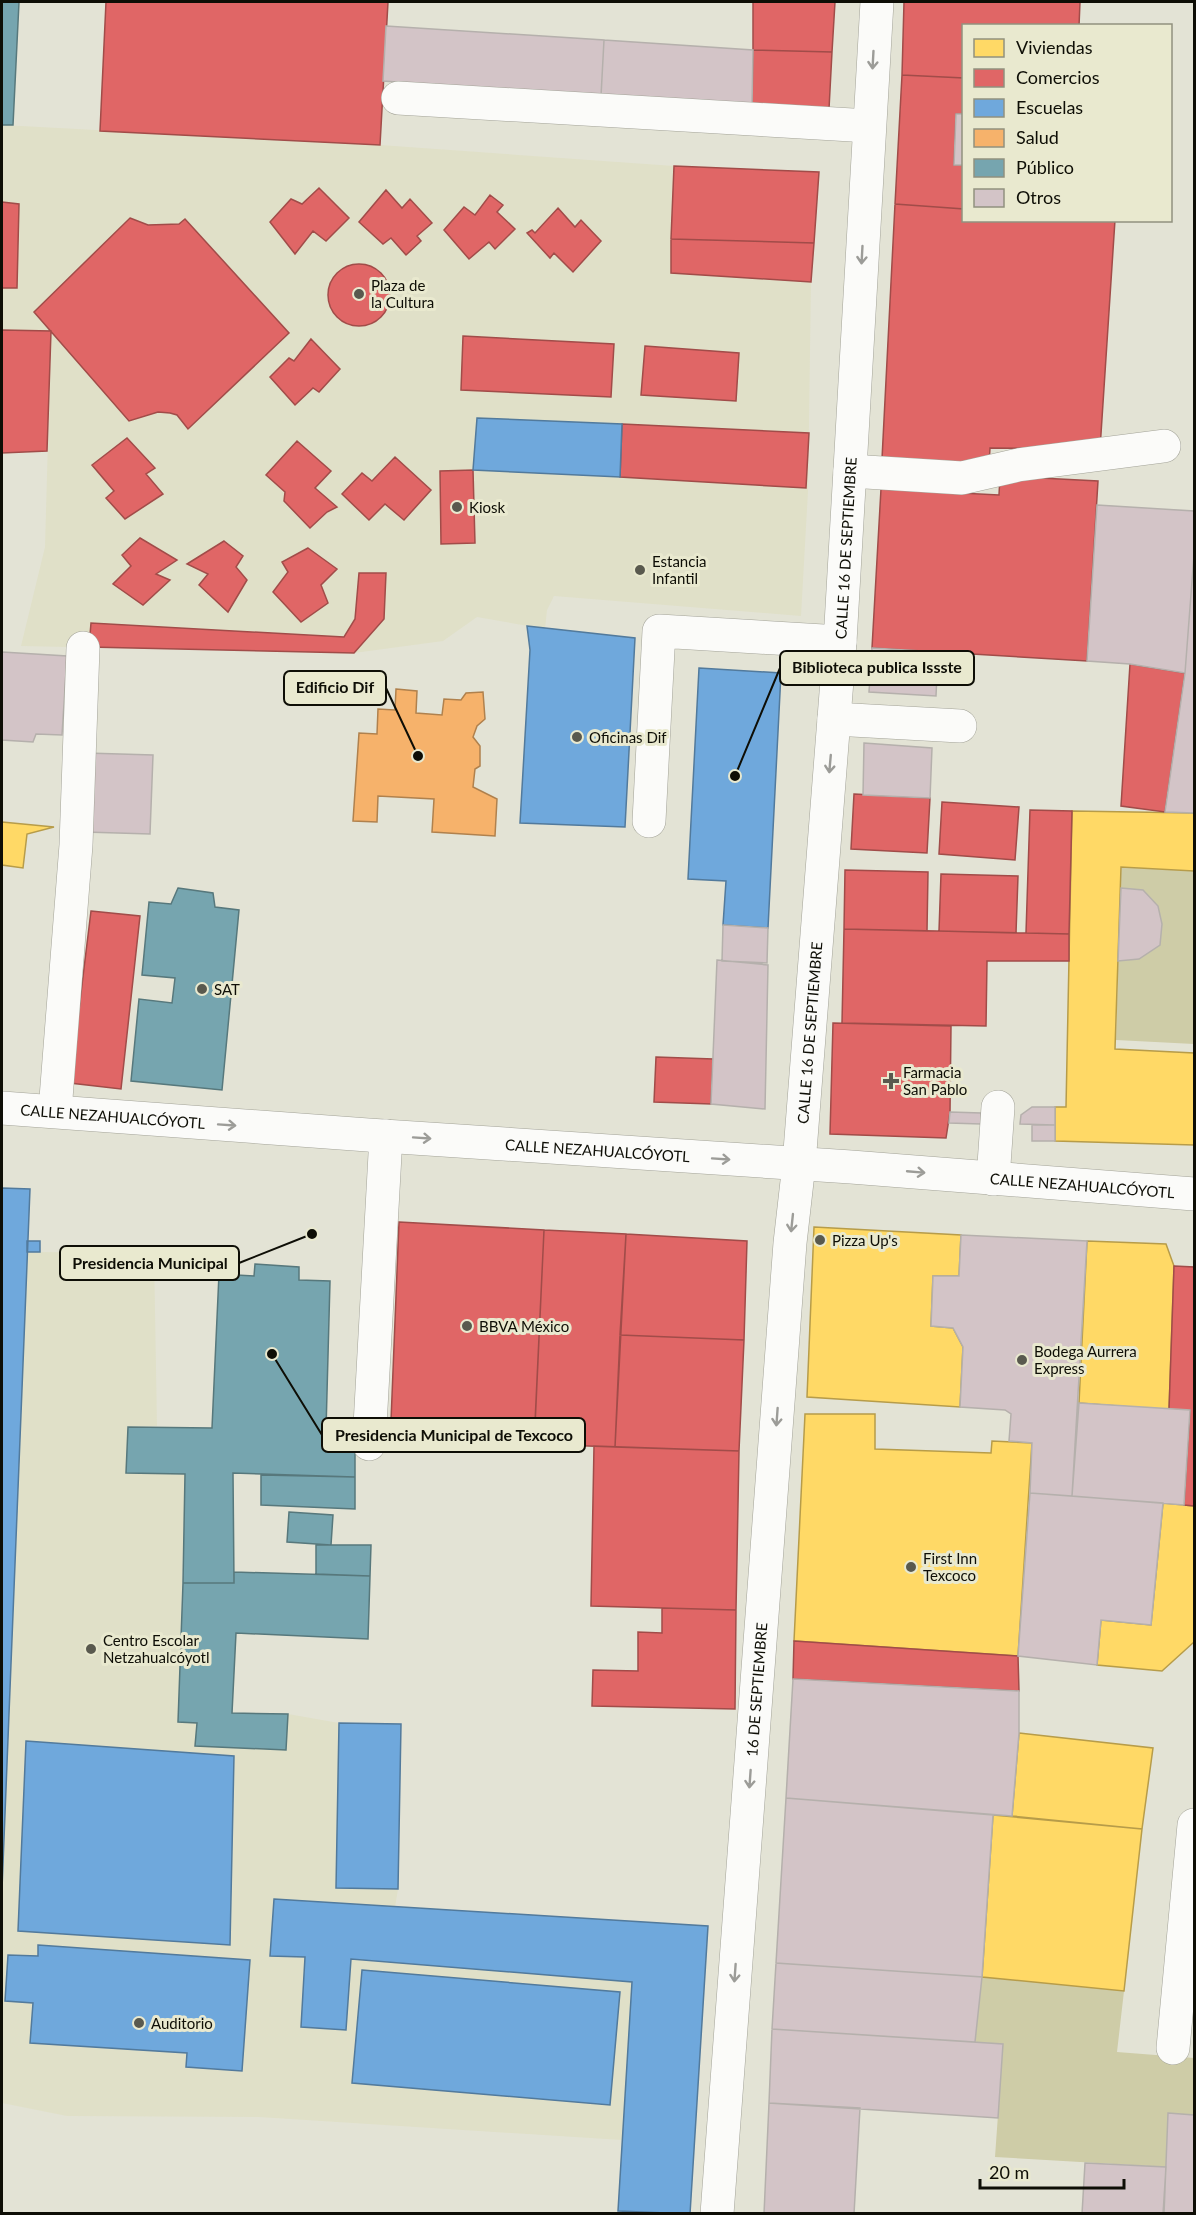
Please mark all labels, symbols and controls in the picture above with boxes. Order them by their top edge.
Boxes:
legend [962,24,1172,222]
text: Viviendas [1016,36,1093,58]
one-way arrow [868,49,879,69]
text: Comercios [1016,66,1100,88]
text: Escuelas [1016,96,1083,118]
text: Salud [1016,126,1059,148]
text: Público [1016,156,1074,178]
text: Otros [1016,186,1061,208]
one-way arrow [857,244,868,264]
place label: Plaza de la Cultura [371,276,434,311]
marker: Plaza de la Cultura [352,287,366,301]
street label: CALLE 16 DE SEPTIEMBRE [831,456,860,640]
place label: Kiosk [469,498,506,516]
marker: Kiosk [450,500,464,514]
place label: Estancia Infantil [652,552,706,587]
marker: Estancia Infantil [633,563,647,577]
callout: Biblioteca publica Issste [780,651,974,685]
text: Biblioteca publica Issste [792,657,962,676]
callout: Edificio Dif [284,671,386,705]
text: Edificio Dif [296,677,374,696]
place label: Oficinas Dif [589,728,667,746]
marker: Oficinas Dif [570,730,584,744]
one-way arrow [824,753,835,773]
street label: CALLE 16 DE SEPTIEMBRE [793,941,825,1124]
place label: SAT [214,980,240,998]
marker: SAT [195,982,209,996]
place label: Farmacia San Pablo [903,1063,967,1098]
marker: Farmacia San Pablo [884,1074,898,1088]
street label: CALLE NEZAHUALCÓYOTL [20,1100,206,1132]
one-way arrow [217,1120,237,1131]
one-way arrow [411,1133,431,1144]
street label: CALLE NEZAHUALCÓYOTL [505,1135,691,1165]
one-way arrow [711,1154,731,1165]
one-way arrow [905,1167,925,1178]
street label: CALLE NEZAHUALCÓYOTL [989,1169,1176,1201]
one-way arrow [787,1212,798,1232]
place label: Pizza Up's [832,1231,898,1249]
marker: Pizza Up's [813,1233,827,1247]
callout: Presidencia Municipal [60,1246,239,1280]
text: Presidencia Municipal [72,1253,228,1272]
place label: BBVA México [479,1317,569,1335]
marker: BBVA México [460,1319,474,1333]
place label: Bodega Aurrera Express [1034,1342,1137,1377]
marker: Bodega Aurrera Express [1015,1353,1029,1367]
one-way arrow [771,1407,782,1426]
callout: Presidencia Municipal de Texcoco [322,1418,585,1452]
text: Presidencia Municipal de Texcoco [335,1425,573,1444]
place label: First Inn Texcoco [923,1549,977,1584]
marker: First Inn Texcoco [904,1560,918,1574]
street label: 16 DE SEPTIEMBRE [742,1622,770,1757]
place label: Centro Escolar Netzahualcóyotl [103,1631,210,1666]
marker: Centro Escolar Netzahualcóyotl [84,1642,98,1656]
one-way arrow [744,1769,755,1788]
one-way arrow [730,1963,741,1983]
place label: Auditorio [151,2014,213,2032]
marker: Auditorio [132,2016,146,2030]
scale bar [980,2152,1124,2190]
text: 20 m [989,2161,1029,2183]

